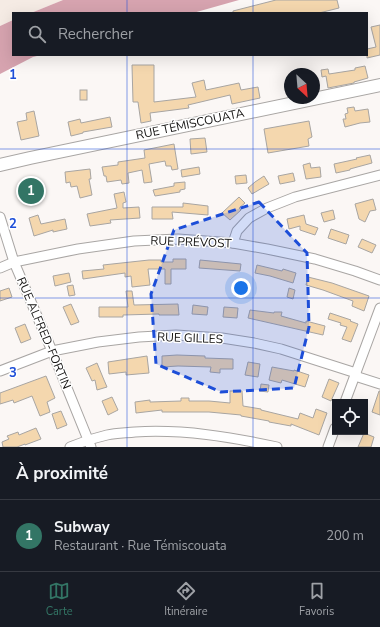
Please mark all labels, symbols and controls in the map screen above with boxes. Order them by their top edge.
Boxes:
search box [12,12,368,56]
icon: search [26,23,48,45]
text: Rechercher [58,24,133,44]
text: 1 [9,66,17,84]
north arrow [284,68,320,104]
street label: RUE TÉMISCOUATA [134,105,246,143]
pin: 1 [18,176,44,206]
text: 2 [9,215,17,233]
street label: RUE PRÉVOST [150,233,233,251]
street label: RUE ALFRED-FORTIN [13,275,75,391]
your location [231,278,251,298]
street label: RUE GILLES [157,329,223,347]
text: 3 [9,364,17,382]
map controls [332,399,368,435]
button: locate [332,399,368,435]
text: À proximité [16,462,108,485]
text: Subway [54,517,110,537]
text: 1 [25,527,33,545]
text: 200 m [326,527,364,545]
text: Restaurant · Rue Témiscouata [54,537,227,555]
tab: Carte [46,580,73,619]
tab: Itinéraire [164,580,208,619]
tab: Favoris [299,580,334,619]

